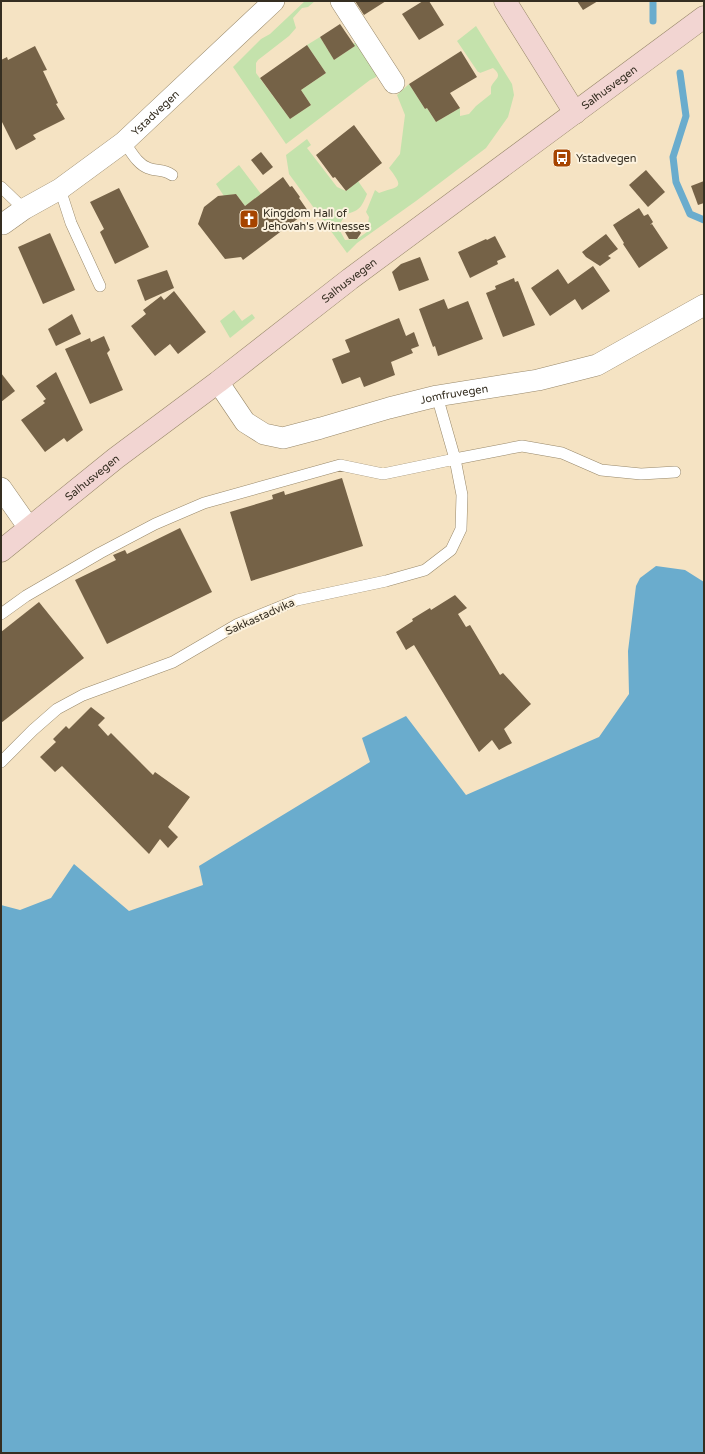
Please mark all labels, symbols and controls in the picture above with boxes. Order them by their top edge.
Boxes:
street label: Salhusvegen [579,62,640,112]
street label: Ystadvegen [129,87,182,138]
bus stop icon: Ystadvegen [551,147,573,169]
place label: Ystadvegen [576,152,637,165]
place label: Kingdom Hall of Jehovah's Witnesses [263,207,370,233]
church icon: Kingdom Hall of Jehovah's Witnesses [238,208,260,230]
street label: Salhusvegen [319,255,379,305]
street label: Jomfruvegen [419,382,489,406]
street label: Salhusvegen [62,452,122,503]
street label: Sakkastadvika [223,596,297,638]

